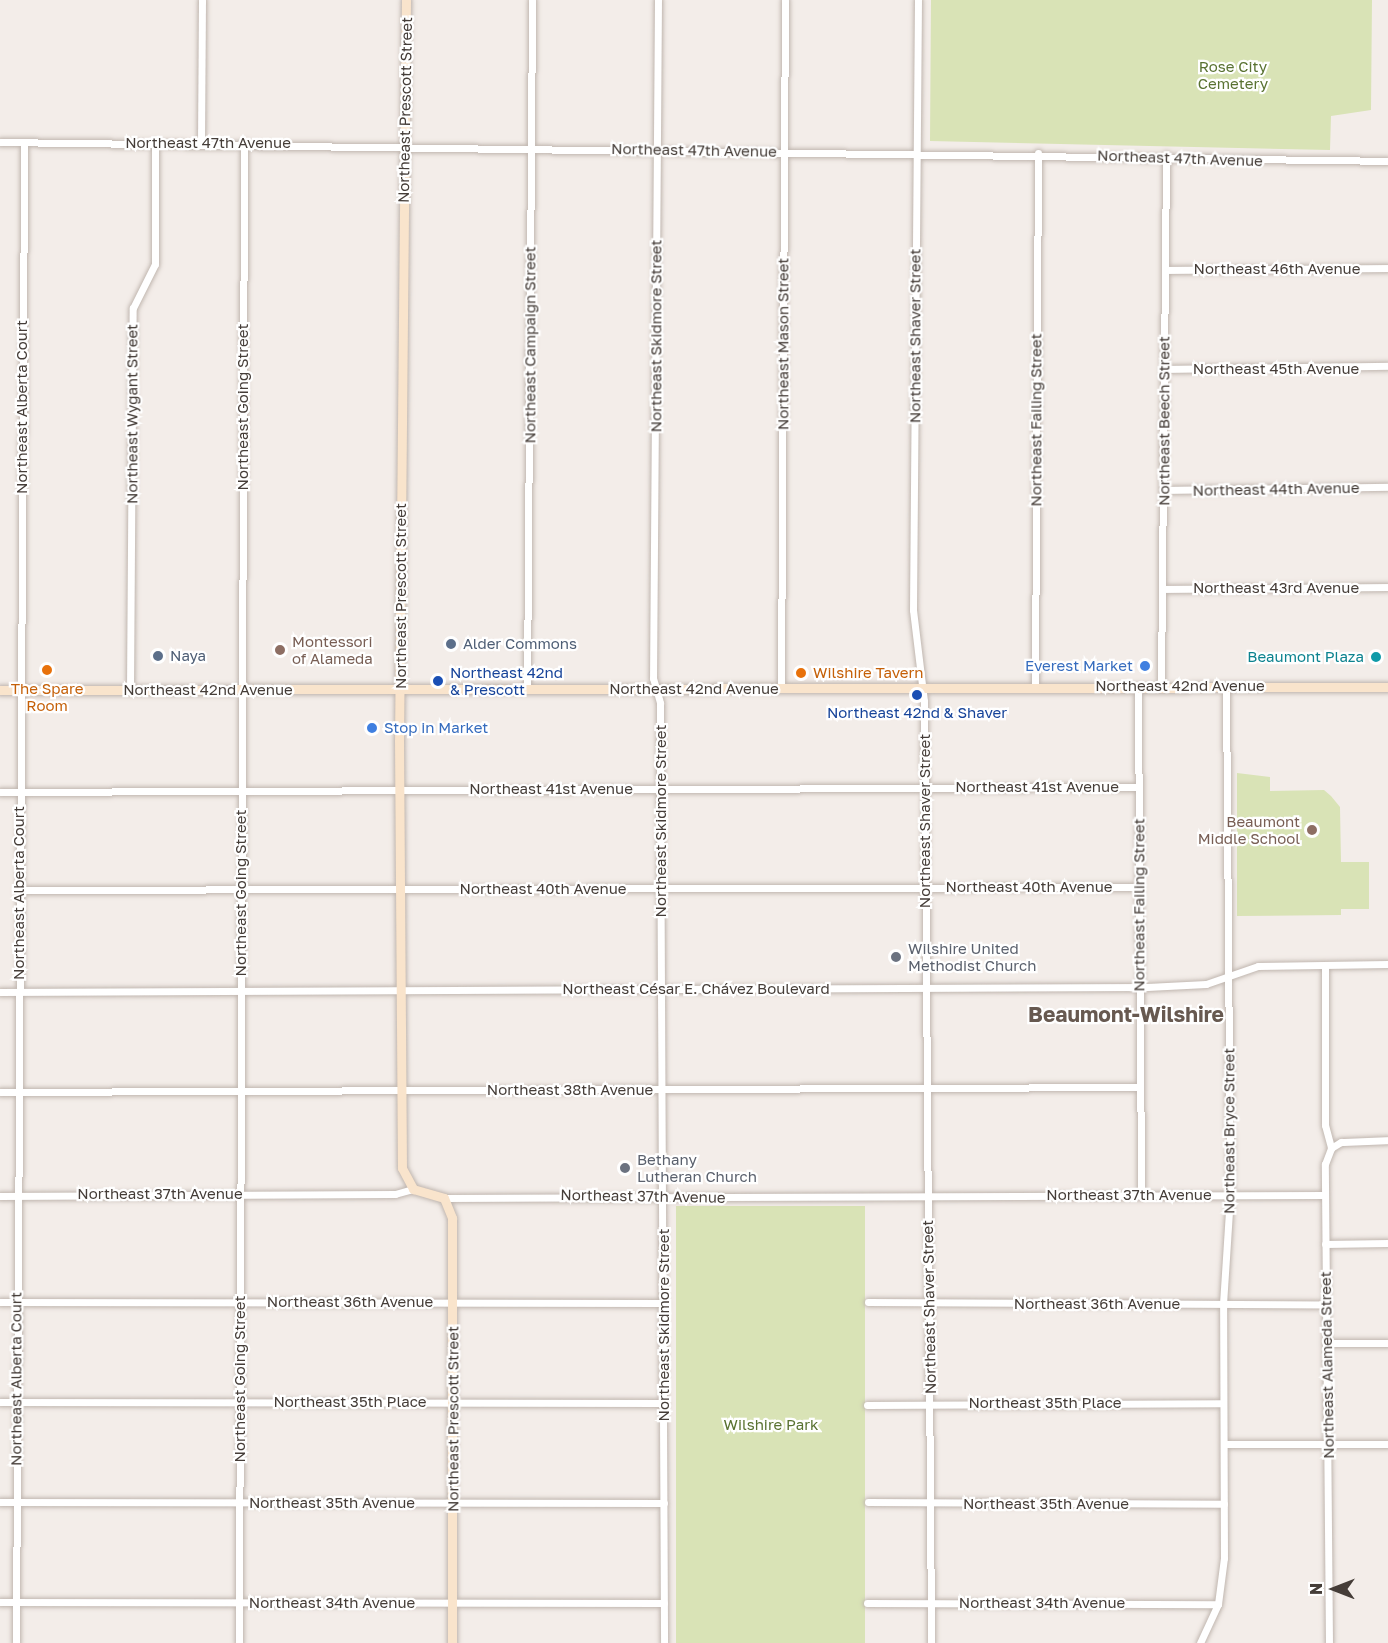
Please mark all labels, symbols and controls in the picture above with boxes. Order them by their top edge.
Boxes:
street label: Northeast Prescott Street [394,17,416,203]
park label: Rose City Cemetery [1198,57,1268,92]
street label: Northeast 47th Avenue [125,134,291,152]
street label: Northeast 47th Avenue [611,140,777,160]
street label: Northeast 47th Avenue [1097,146,1263,170]
street label: Northeast Skidmore Street [647,240,665,432]
street label: Northeast Campaign Street [521,247,539,443]
street label: Northeast Shaver Street [906,249,924,423]
street label: Northeast Mason Street [774,258,792,430]
street label: Northeast 46th Avenue [1194,260,1360,278]
street label: Northeast Alberta Court [13,320,31,494]
street label: Northeast Wygant Street [123,324,141,504]
street label: Northeast Going Street [234,324,252,490]
street label: Northeast Failing Street [1027,333,1045,507]
street label: Northeast Beech Street [1155,336,1173,506]
street label: Northeast 45th Avenue [1193,360,1359,378]
street label: Northeast 44th Avenue [1192,479,1360,499]
street label: Northeast Prescott Street [392,503,410,689]
street label: Northeast 43rd Avenue [1193,579,1359,597]
place label: Montessori of Alameda [292,632,373,667]
place label: Alder Commons [463,635,577,653]
marker: Alder Commons [444,637,458,651]
marker: Montessori of Alameda [273,643,287,657]
place label: Naya [170,647,206,665]
place label: Beaumont Plaza [1247,648,1364,666]
marker: Naya [151,649,165,663]
marker: Beaumont Plaza [1369,650,1383,664]
place label: Everest Market [1025,657,1133,675]
marker: Everest Market [1138,659,1152,673]
marker: The Spare Room [40,663,54,677]
place label: Northeast 42nd & Prescott [450,663,563,698]
place label: Wilshire Tavern [813,664,924,682]
marker: Wilshire Tavern [794,666,808,680]
marker: Northeast 42nd & Prescott [431,674,445,688]
street label: Northeast 42nd Avenue [1095,677,1265,695]
place label: The Spare Room [11,679,83,714]
street label: Northeast 42nd Avenue [609,680,779,698]
street label: Northeast 42nd Avenue [123,681,293,699]
marker: Northeast 42nd & Shaver [910,688,924,702]
place label: Northeast 42nd & Shaver [827,704,1007,722]
place label: Stop in Market [384,719,488,737]
marker: Stop in Market [365,721,379,735]
street label: Northeast Skidmore Street [652,725,670,917]
street label: Northeast Shaver Street [916,734,934,908]
street label: Northeast 41st Avenue [955,778,1119,796]
street label: Northeast 41st Avenue [469,780,633,798]
street label: Northeast Alberta Court [10,806,28,980]
street label: Northeast Going Street [232,810,250,976]
place label: Beaumont Middle School [1198,812,1300,847]
street label: Northeast Failing Street [1130,818,1148,992]
marker: Beaumont Middle School [1305,823,1319,837]
street label: Northeast 40th Avenue [945,878,1113,896]
street label: Northeast 40th Avenue [459,880,627,898]
place label: Wilshire United Methodist Church [908,939,1036,974]
marker: Wilshire United Methodist Church [889,950,903,964]
street label: Northeast César E. Chávez Boulevard [562,980,830,998]
district label: Beaumont-Wilshire [1028,1001,1224,1027]
street label: Northeast Bryce Street [1220,1048,1238,1214]
street label: Northeast 38th Avenue [487,1081,653,1099]
place label: Bethany Lutheran Church [637,1150,757,1185]
marker: Bethany Lutheran Church [618,1161,632,1175]
street label: Northeast 37th Avenue [77,1185,243,1203]
street label: Northeast 37th Avenue [560,1186,726,1206]
street label: Northeast 37th Avenue [1046,1186,1212,1204]
street label: Northeast Shaver Street [918,1220,940,1394]
street label: Northeast Skidmore Street [655,1229,673,1421]
street label: Northeast Alameda Street [1316,1271,1338,1459]
street label: Northeast Alberta Court [7,1292,25,1466]
street label: Northeast 36th Avenue [267,1293,433,1311]
street label: Northeast 36th Avenue [1014,1295,1180,1313]
street label: Northeast Going Street [231,1296,249,1462]
street label: Northeast Prescott Street [444,1326,462,1512]
street label: Northeast 35th Place [273,1393,427,1411]
street label: Northeast 35th Place [968,1394,1122,1412]
park label: Wilshire Park [723,1416,819,1434]
street label: Northeast 35th Avenue [249,1494,415,1512]
street label: Northeast 35th Avenue [963,1495,1129,1513]
north arrow [1304,1559,1364,1619]
text: N [1306,1583,1326,1595]
street label: Northeast 34th Avenue [249,1594,415,1612]
street label: Northeast 34th Avenue [959,1594,1125,1612]

